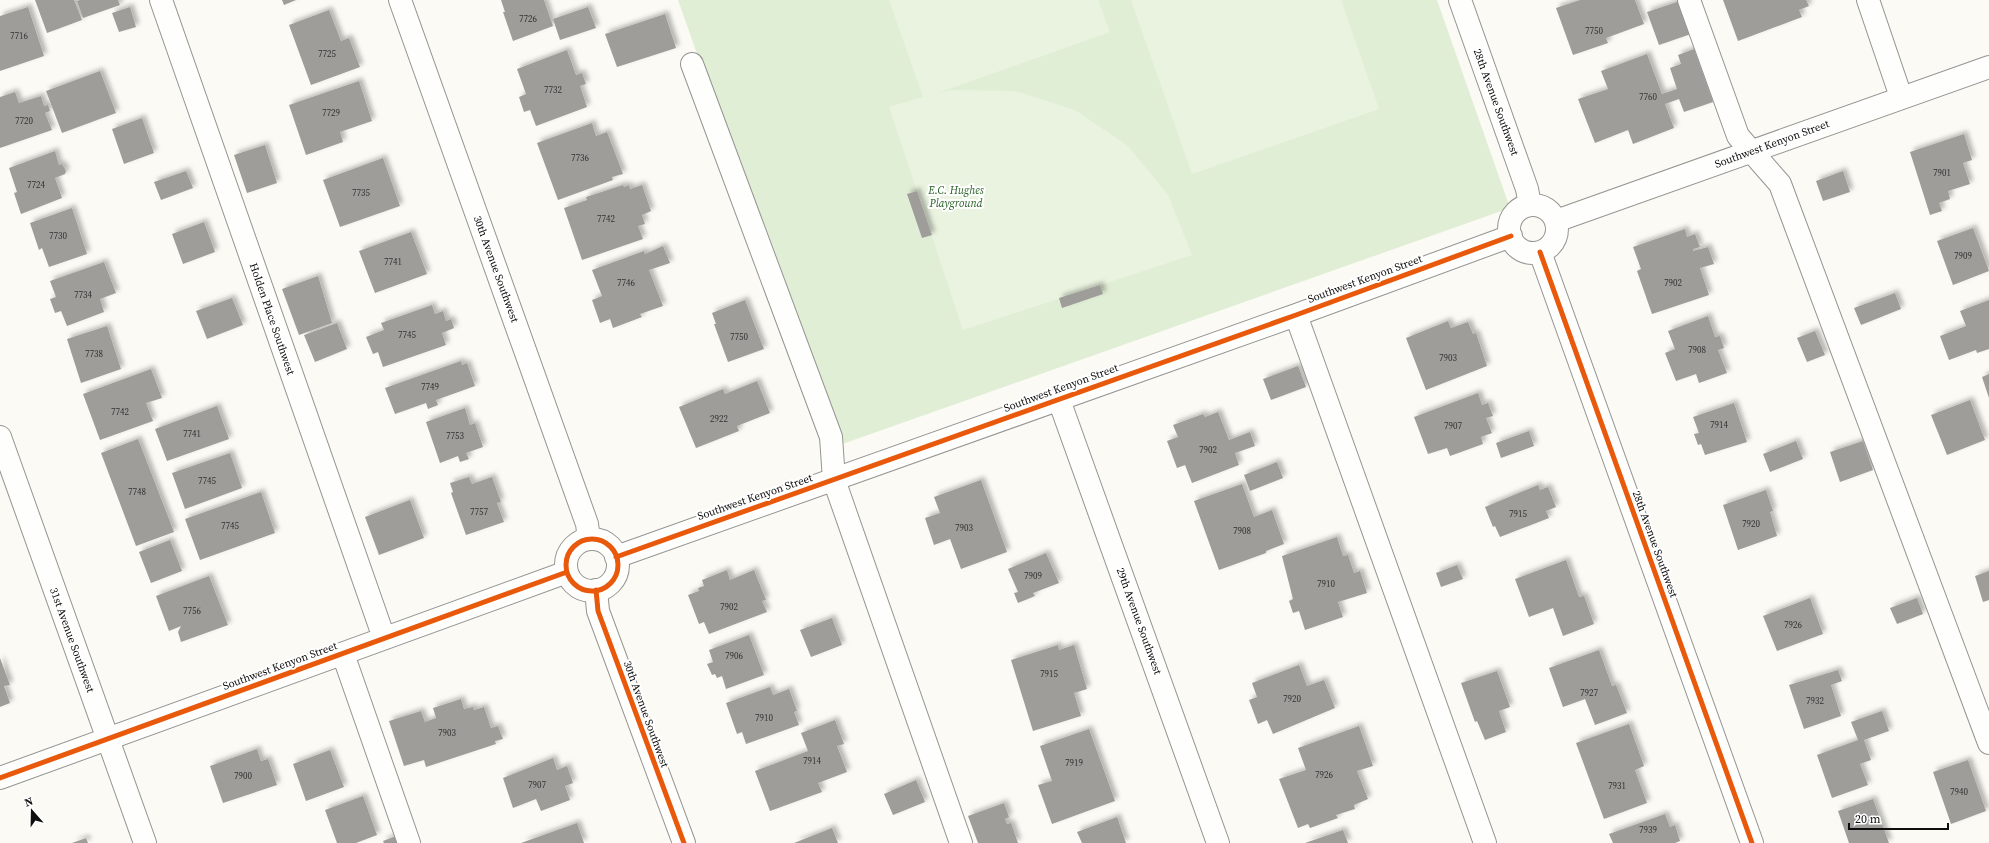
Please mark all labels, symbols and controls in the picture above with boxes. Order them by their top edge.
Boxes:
house number: 7726 [519,13,537,25]
house number: 7750 [1585,25,1603,37]
house number: 7716 [10,30,28,42]
street label: 28th Avenue Southwest [1470,47,1522,158]
house number: 7725 [318,48,336,60]
house number: 7732 [544,84,562,96]
house number: 7760 [1639,91,1657,103]
house number: 7729 [322,107,340,119]
house number: 7720 [15,115,33,127]
street label: Southwest Kenyon Street [1713,116,1832,172]
house number: 7736 [571,152,589,164]
house number: 7901 [1933,167,1951,179]
house number: 7724 [27,179,45,191]
park label: E.C. Hughes Playground [927,183,984,211]
house number: 7735 [352,187,370,199]
house number: 7742 [597,213,615,225]
street label: 30th Avenue Southwest [470,214,522,325]
house number: 7730 [49,230,67,242]
house number: 7909 [1954,250,1972,262]
street label: Southwest Kenyon Street [1306,251,1425,307]
house number: 7741 [384,256,402,268]
street label: Holden Place Southwest [246,261,298,377]
house number: 7746 [617,277,635,289]
house number: 7902 [1664,277,1682,289]
house number: 7734 [74,289,92,301]
house number: 7745 [398,329,416,341]
house number: 7750 [730,331,748,343]
house number: 7908 [1688,344,1706,356]
house number: 7738 [85,348,103,360]
house number: 7903 [1439,352,1457,364]
street label: Southwest Kenyon Street [1002,360,1121,416]
house number: 7749 [421,381,439,393]
house number: 7742 [111,406,129,418]
house number: 2922 [710,413,728,425]
house number: 7914 [1710,419,1728,431]
house number: 7907 [1444,420,1462,432]
house number: 7741 [183,428,201,440]
house number: 7753 [446,430,464,442]
house number: 7902 [1199,444,1217,456]
street label: Southwest Kenyon Street [695,470,815,524]
house number: 7745 [198,475,216,487]
house number: 7748 [128,486,146,498]
street label: 28th Avenue Southwest [1629,489,1681,600]
house number: 7757 [470,506,488,518]
house number: 7915 [1509,508,1527,520]
house number: 7920 [1742,518,1760,530]
house number: 7745 [221,520,239,532]
house number: 7903 [955,522,973,534]
house number: 7908 [1233,525,1251,537]
street label: 29th Avenue Southwest [1113,566,1165,677]
house number: 7909 [1024,570,1042,582]
house number: 7910 [1317,578,1335,590]
street label: 31st Avenue Southwest [46,585,98,695]
house number: 7902 [720,601,738,613]
house number: 7756 [183,605,201,617]
house number: 7926 [1784,619,1802,631]
street label: Southwest Kenyon Street [221,638,340,694]
house number: 7906 [725,650,743,662]
street label: 30th Avenue Southwest [620,659,672,770]
house number: 7915 [1040,668,1058,680]
house number: 7927 [1580,687,1598,699]
house number: 7920 [1283,693,1301,705]
house number: 7932 [1806,695,1824,707]
house number: 7910 [755,712,773,724]
house number: 7903 [438,727,456,739]
house number: 7914 [803,755,821,767]
house number: 7919 [1065,757,1083,769]
house number: 7926 [1315,769,1333,781]
house number: 7900 [234,770,252,782]
house number: 7907 [528,779,546,791]
house number: 7931 [1608,780,1626,792]
house number: 7940 [1950,786,1968,798]
north arrow [12,791,52,831]
text: N [22,794,35,810]
scale bar [1849,805,1948,831]
text: 20 m [1855,811,1881,827]
house number: 7939 [1639,824,1657,836]

